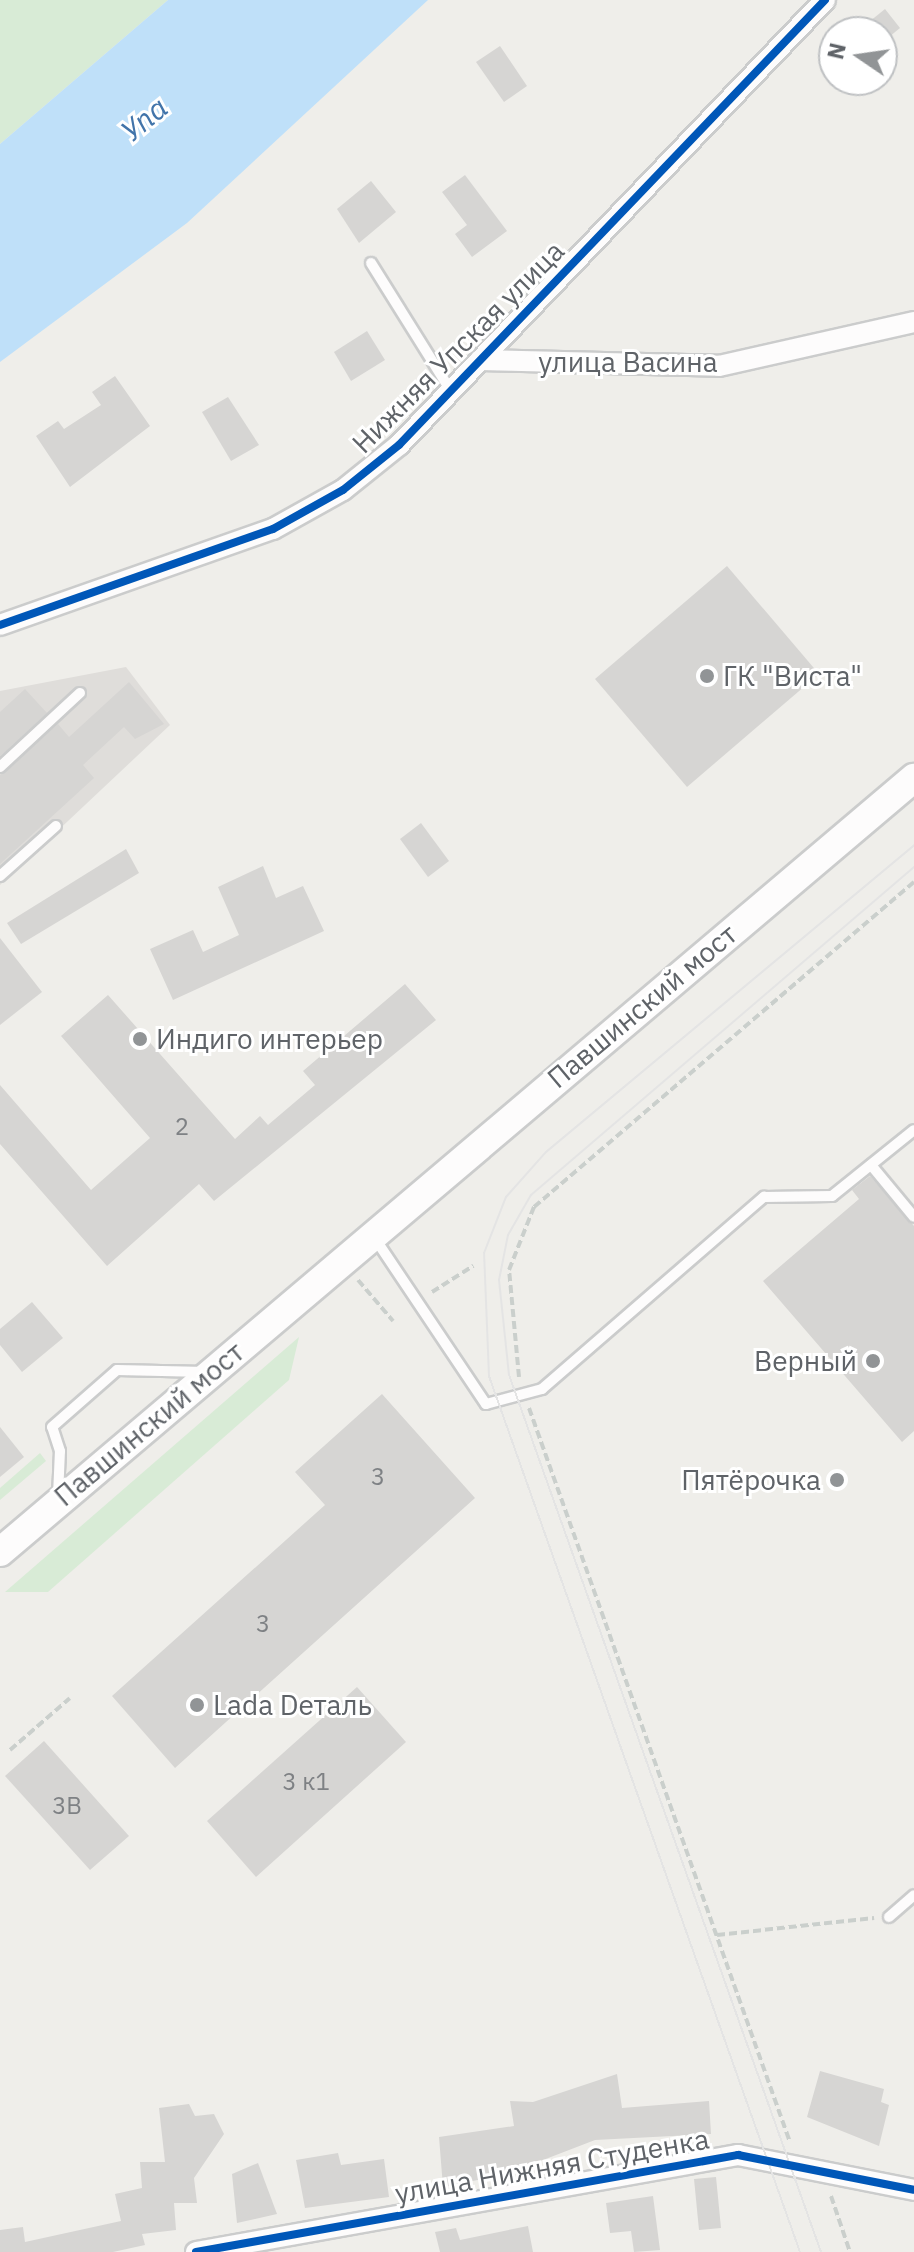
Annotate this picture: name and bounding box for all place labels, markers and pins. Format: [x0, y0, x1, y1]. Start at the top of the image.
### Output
place label: ГК "Виста" [723, 659, 862, 693]
marker: ГК "Виста" [698, 667, 716, 685]
place label: Индиго интерьер [156, 1022, 383, 1056]
marker: Индиго интерьер [131, 1030, 149, 1048]
place label: Верный [754, 1344, 857, 1378]
marker: Верный [864, 1352, 882, 1370]
place label: Пятёрочка [681, 1463, 821, 1497]
marker: Пятёрочка [828, 1471, 846, 1489]
place label: Lada Dеталь [213, 1688, 372, 1722]
marker: Lada Dеталь [188, 1696, 206, 1714]

